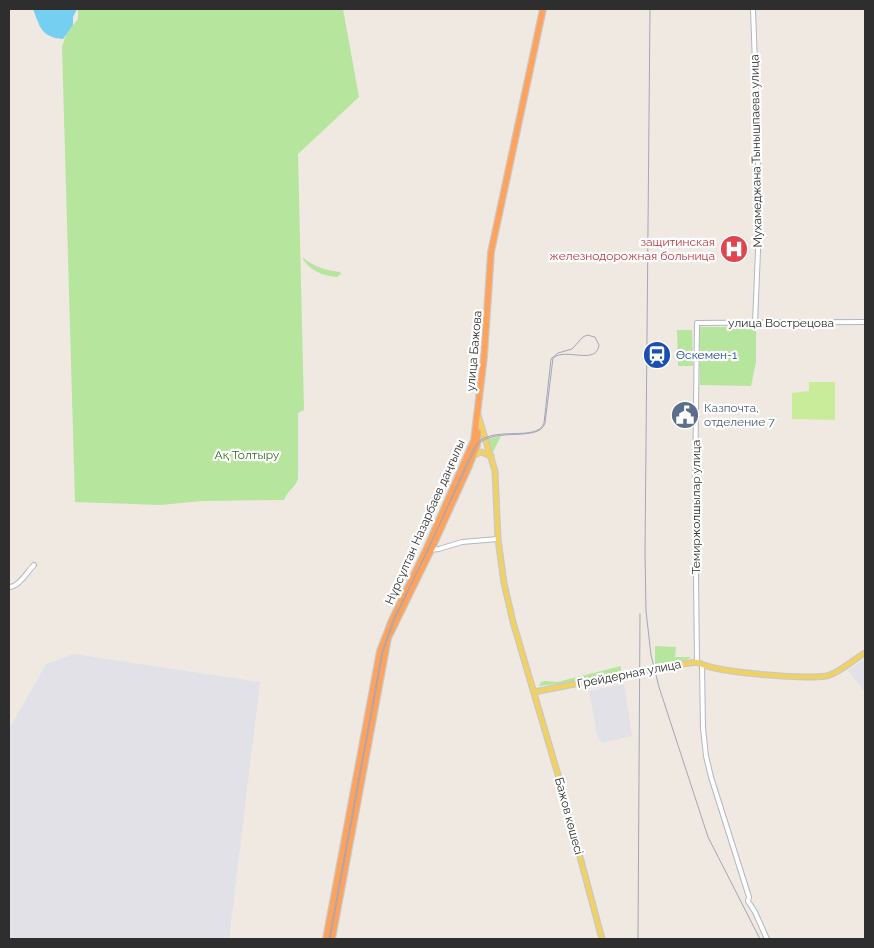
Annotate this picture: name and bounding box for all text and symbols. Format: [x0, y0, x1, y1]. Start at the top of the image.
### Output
street label: Мухамеджана Тынышпаева улица [747, 54, 765, 248]
hospital icon: защитинская железнодорожная больница [719, 234, 749, 264]
place label: защитинская железнодорожная больница [549, 235, 715, 263]
street label: улица Бажова [463, 310, 485, 392]
street label: улица Вострецова [728, 316, 834, 330]
station icon: Өскемен-1 [642, 340, 672, 370]
place label: Өскемен-1 [676, 348, 737, 362]
public building icon: Казпочта, отделение 7 [670, 400, 700, 430]
place label: Казпочта, отделение 7 [704, 401, 775, 429]
street label: Нұрсұлтан Назарбаев даңғылы [382, 437, 468, 607]
street label: Темиржолшылар улица [689, 440, 703, 574]
park label: Ақ Толтыру [215, 448, 280, 462]
street label: Грейдерная улица [576, 657, 682, 691]
street label: Бажов көшесі [552, 776, 586, 856]

